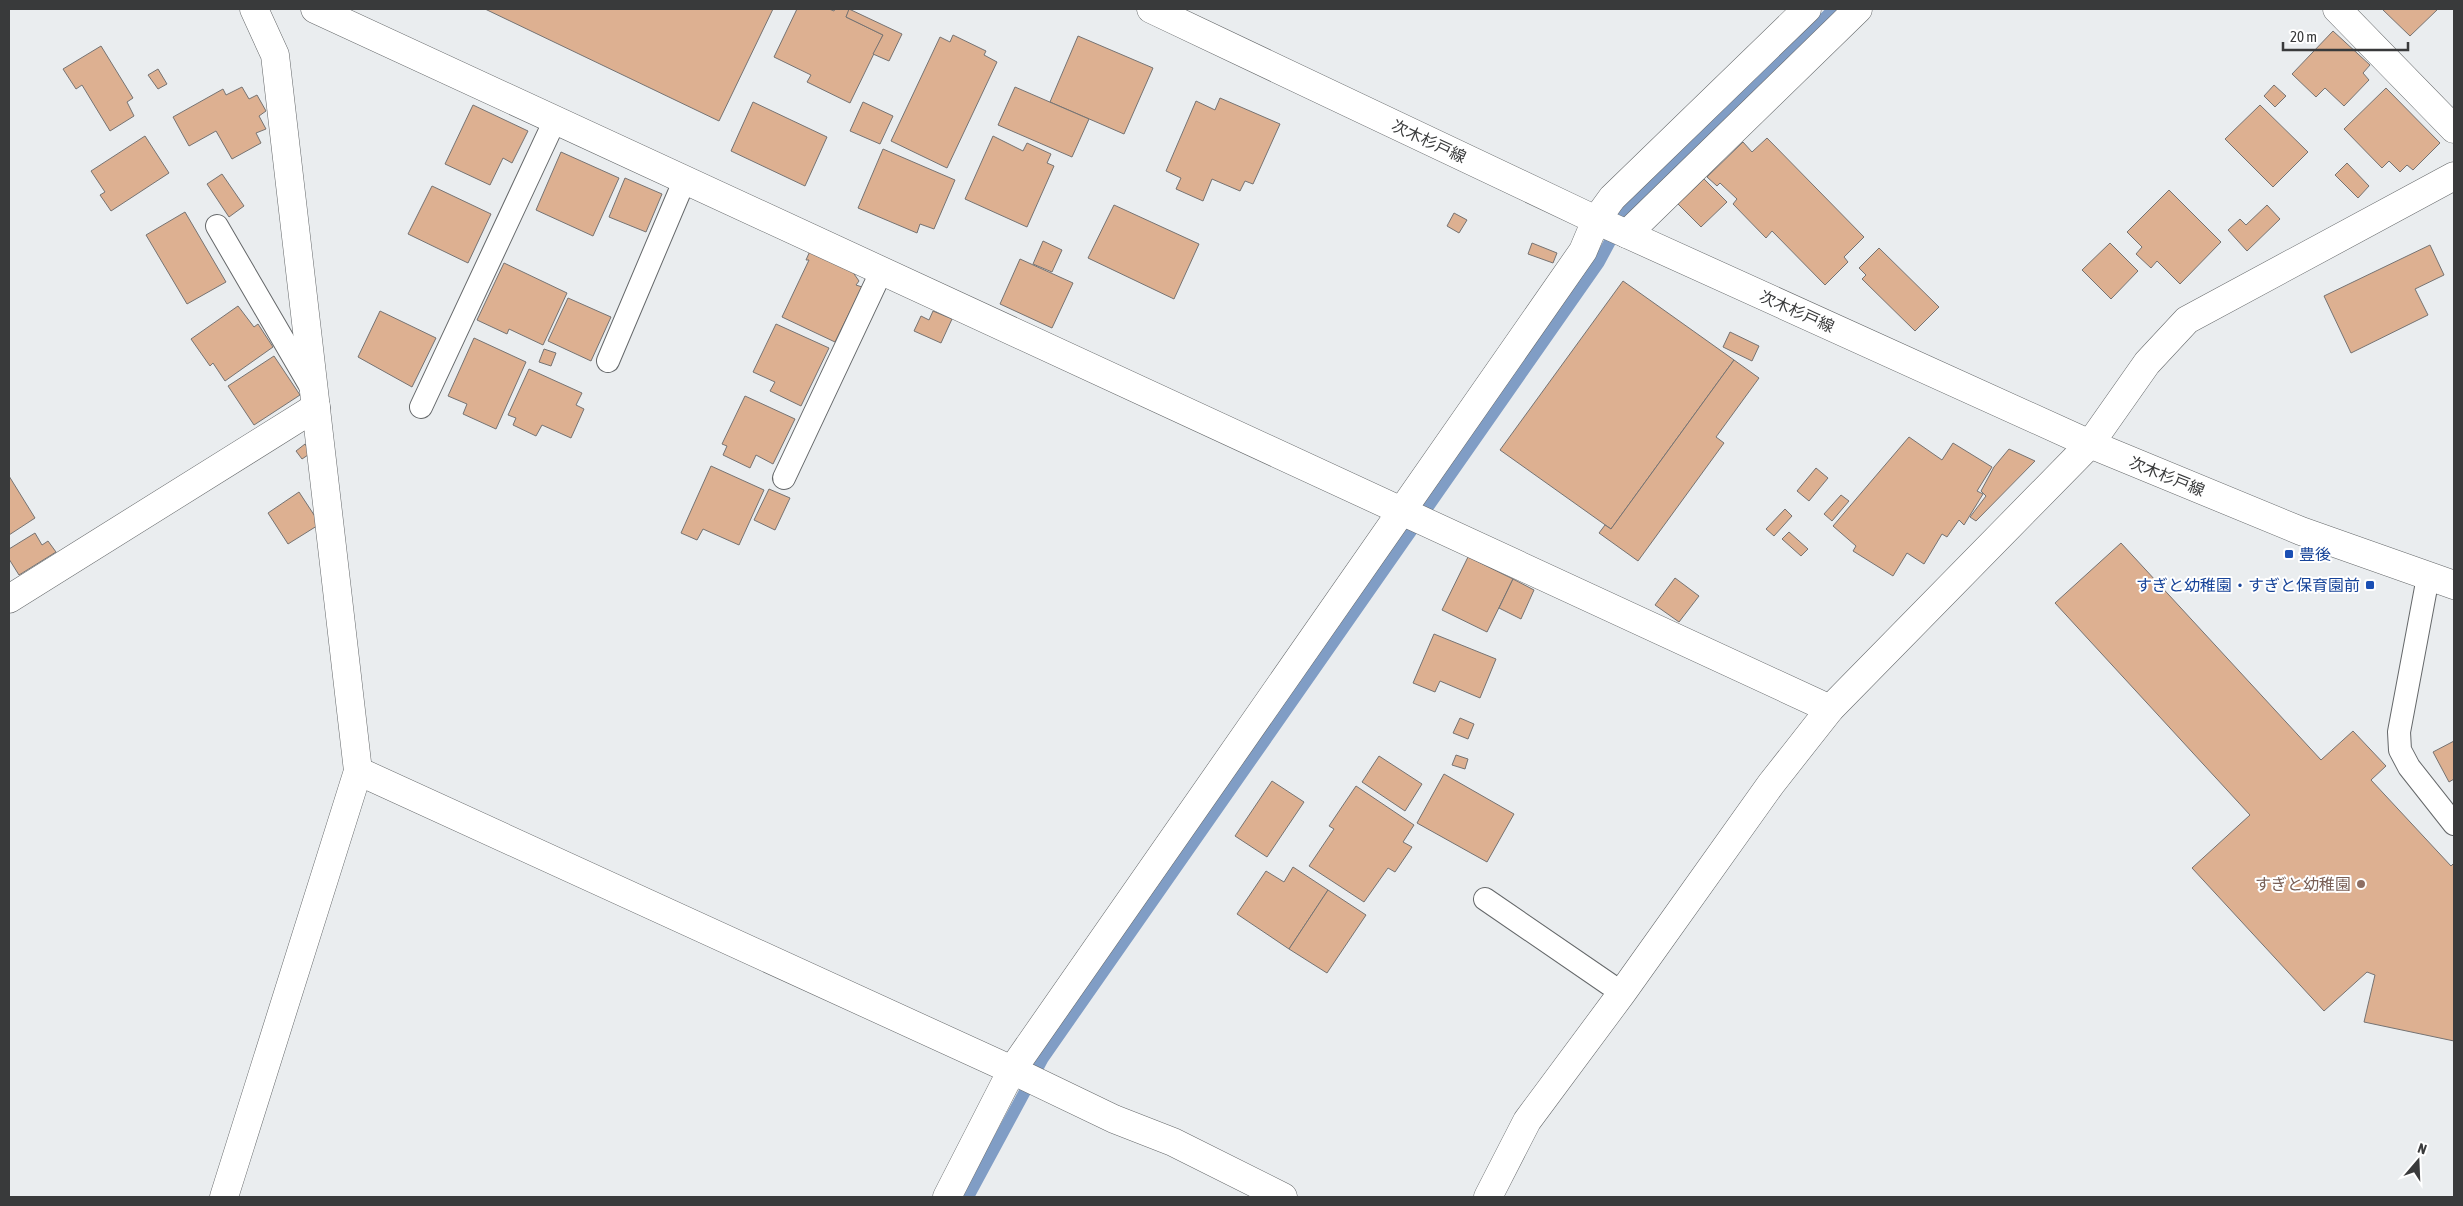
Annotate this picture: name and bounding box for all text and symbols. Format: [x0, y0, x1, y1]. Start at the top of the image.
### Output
scale bar [2283, 20, 2408, 52]
text: 20 m [2290, 28, 2317, 45]
street label: 次木杉戸線 [1389, 116, 1469, 166]
street label: 次木杉戸線 [1757, 287, 1837, 335]
street label: 次木杉戸線 [2127, 453, 2207, 499]
place label: 豊後 [2299, 545, 2331, 563]
marker: 豊後 [2283, 548, 2295, 560]
place label: すぎと幼稚園・すぎと保育園前 [2136, 576, 2360, 594]
marker: すぎと幼稚園・すぎと保育園前 [2364, 579, 2376, 591]
place label: すぎと幼稚園 [2255, 875, 2351, 893]
marker: すぎと幼稚園 [2355, 878, 2367, 890]
north arrow [2393, 1136, 2443, 1186]
text: N [2416, 1140, 2429, 1158]

